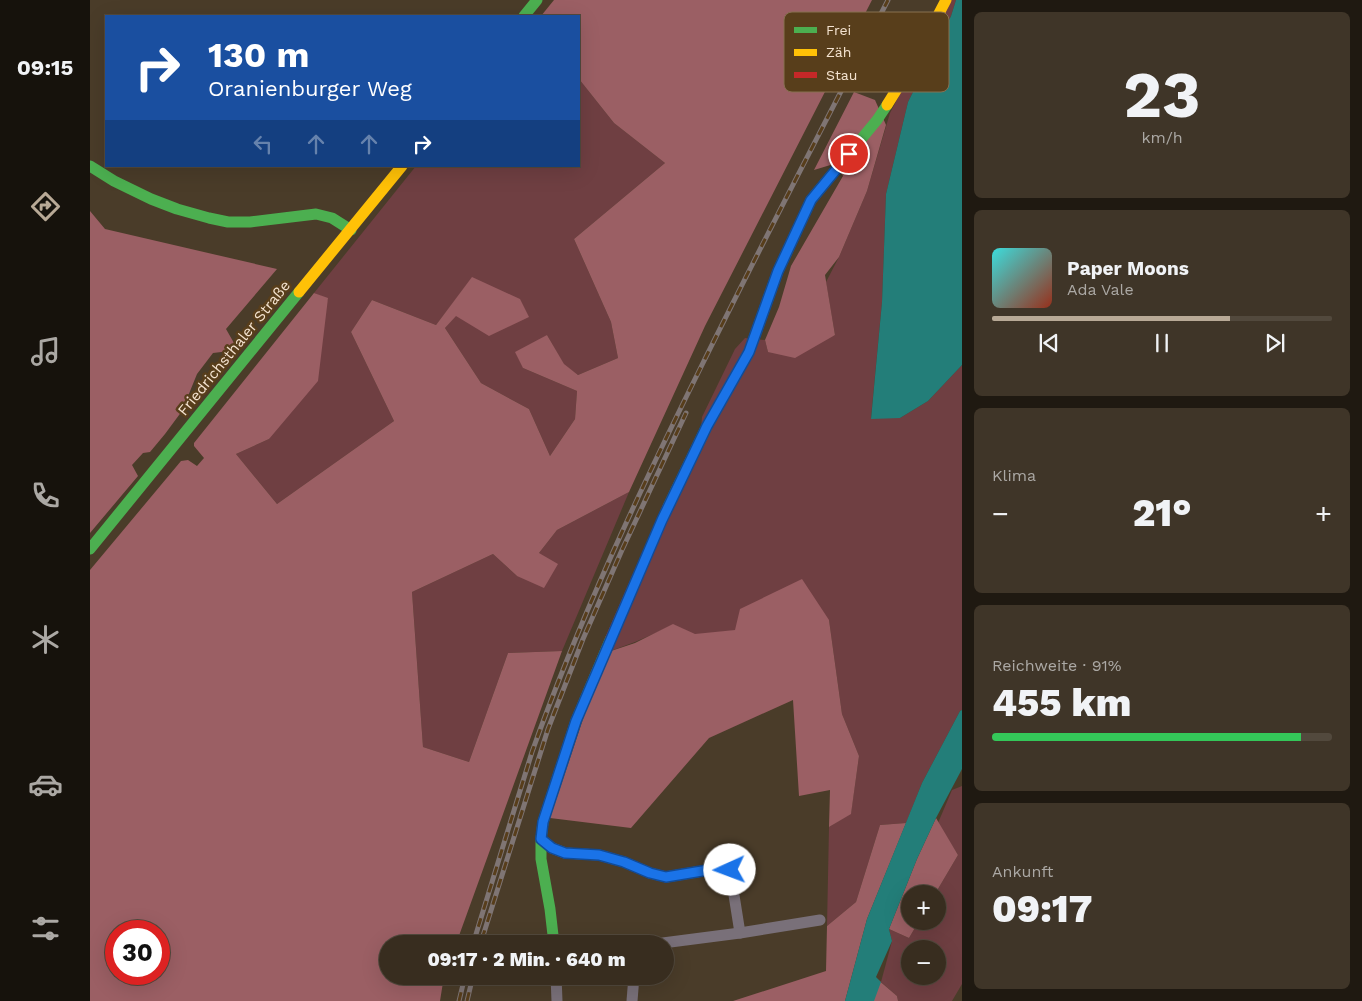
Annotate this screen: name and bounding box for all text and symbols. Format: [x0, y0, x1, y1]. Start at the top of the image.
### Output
legend [784, 12, 949, 92]
text: Frei [826, 22, 851, 38]
text: 130 m [208, 34, 309, 76]
icon: right [125, 35, 190, 100]
text: Zäh [826, 44, 851, 60]
text: 09:15 [17, 55, 73, 80]
text: 23 [1123, 57, 1201, 133]
text: Stau [826, 67, 857, 83]
text: Oranienburger Weg [208, 76, 412, 101]
text: km/h [1141, 128, 1183, 147]
icon: left [249, 130, 277, 158]
icon: ahead [302, 130, 330, 158]
icon: ahead [355, 130, 383, 158]
icon: right [408, 130, 436, 158]
pin [828, 133, 870, 175]
icon: arrive [835, 140, 863, 168]
icon: directions [28, 189, 63, 224]
text: Paper Moons [1067, 257, 1189, 280]
street label: Friedrichsthaler Straße [174, 277, 294, 419]
text: Ada Vale [1067, 280, 1134, 299]
icon: previous [1035, 329, 1063, 357]
icon: pause [1148, 329, 1176, 357]
icon: next [1261, 329, 1289, 357]
icon: music [28, 334, 63, 369]
text: Klima [992, 466, 1036, 485]
icon: phone [28, 478, 63, 513]
text: 21° [1132, 491, 1192, 535]
text: − [992, 497, 1009, 530]
text: + [1315, 497, 1332, 530]
icon: climate [28, 622, 63, 657]
text: Reichweite · 91% [992, 656, 1121, 675]
text: 455 km [992, 681, 1131, 725]
icon: car [28, 767, 63, 802]
position arrow [703, 843, 755, 895]
text: Ankunft [992, 862, 1053, 881]
map controls [901, 885, 946, 985]
button: + [901, 885, 946, 930]
text: 09:17 [992, 887, 1092, 931]
icon: filters [28, 911, 63, 946]
speed limit sign: 30 [105, 920, 170, 985]
button: − [901, 940, 946, 985]
text: 09:17 · 2 Min. · 640 m [428, 948, 625, 971]

